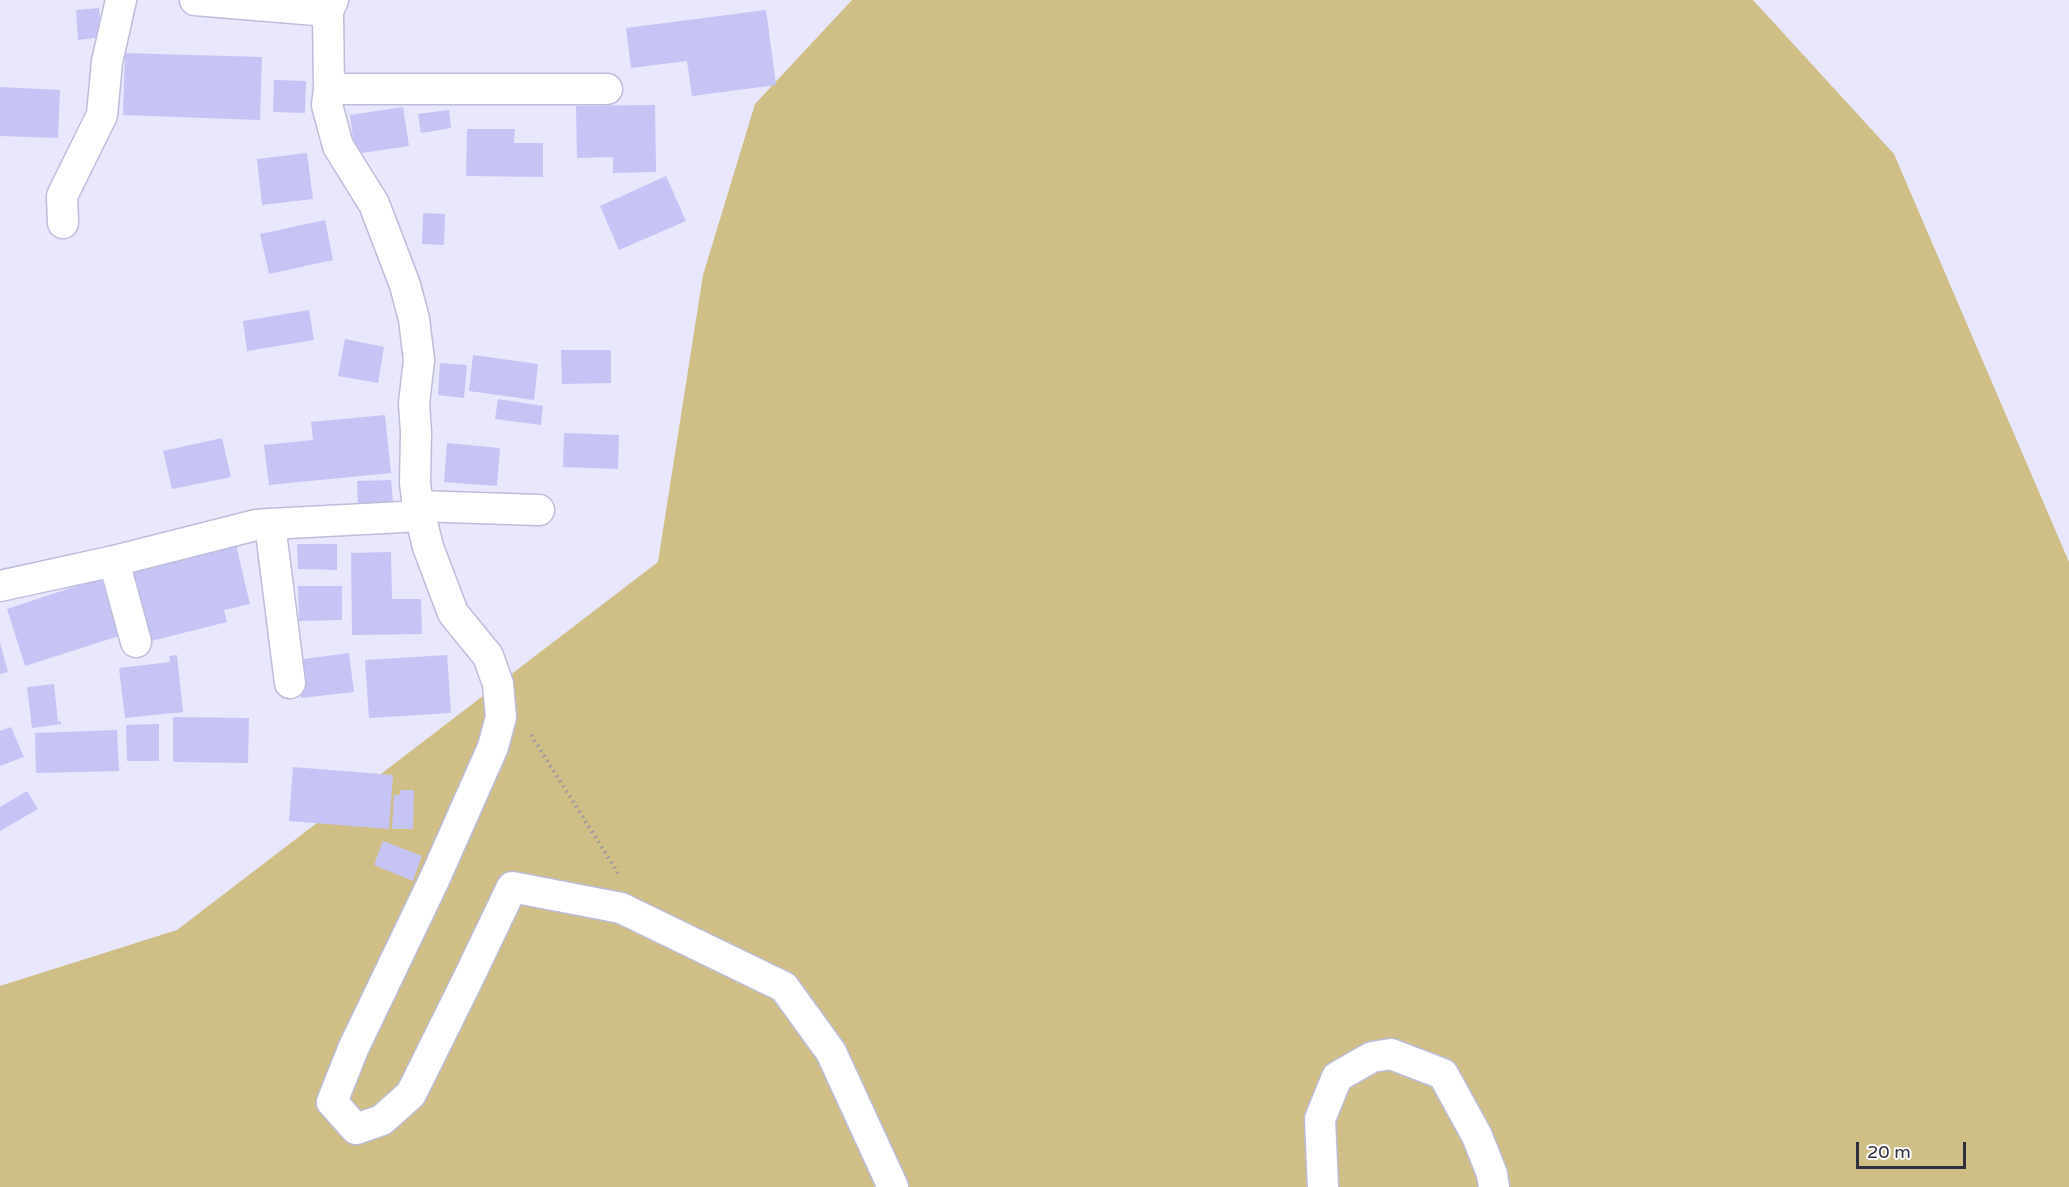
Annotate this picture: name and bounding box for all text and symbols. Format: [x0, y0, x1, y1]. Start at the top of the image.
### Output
scale bar [1859, 1130, 1968, 1168]
text: 20 m [1867, 1141, 1911, 1163]

